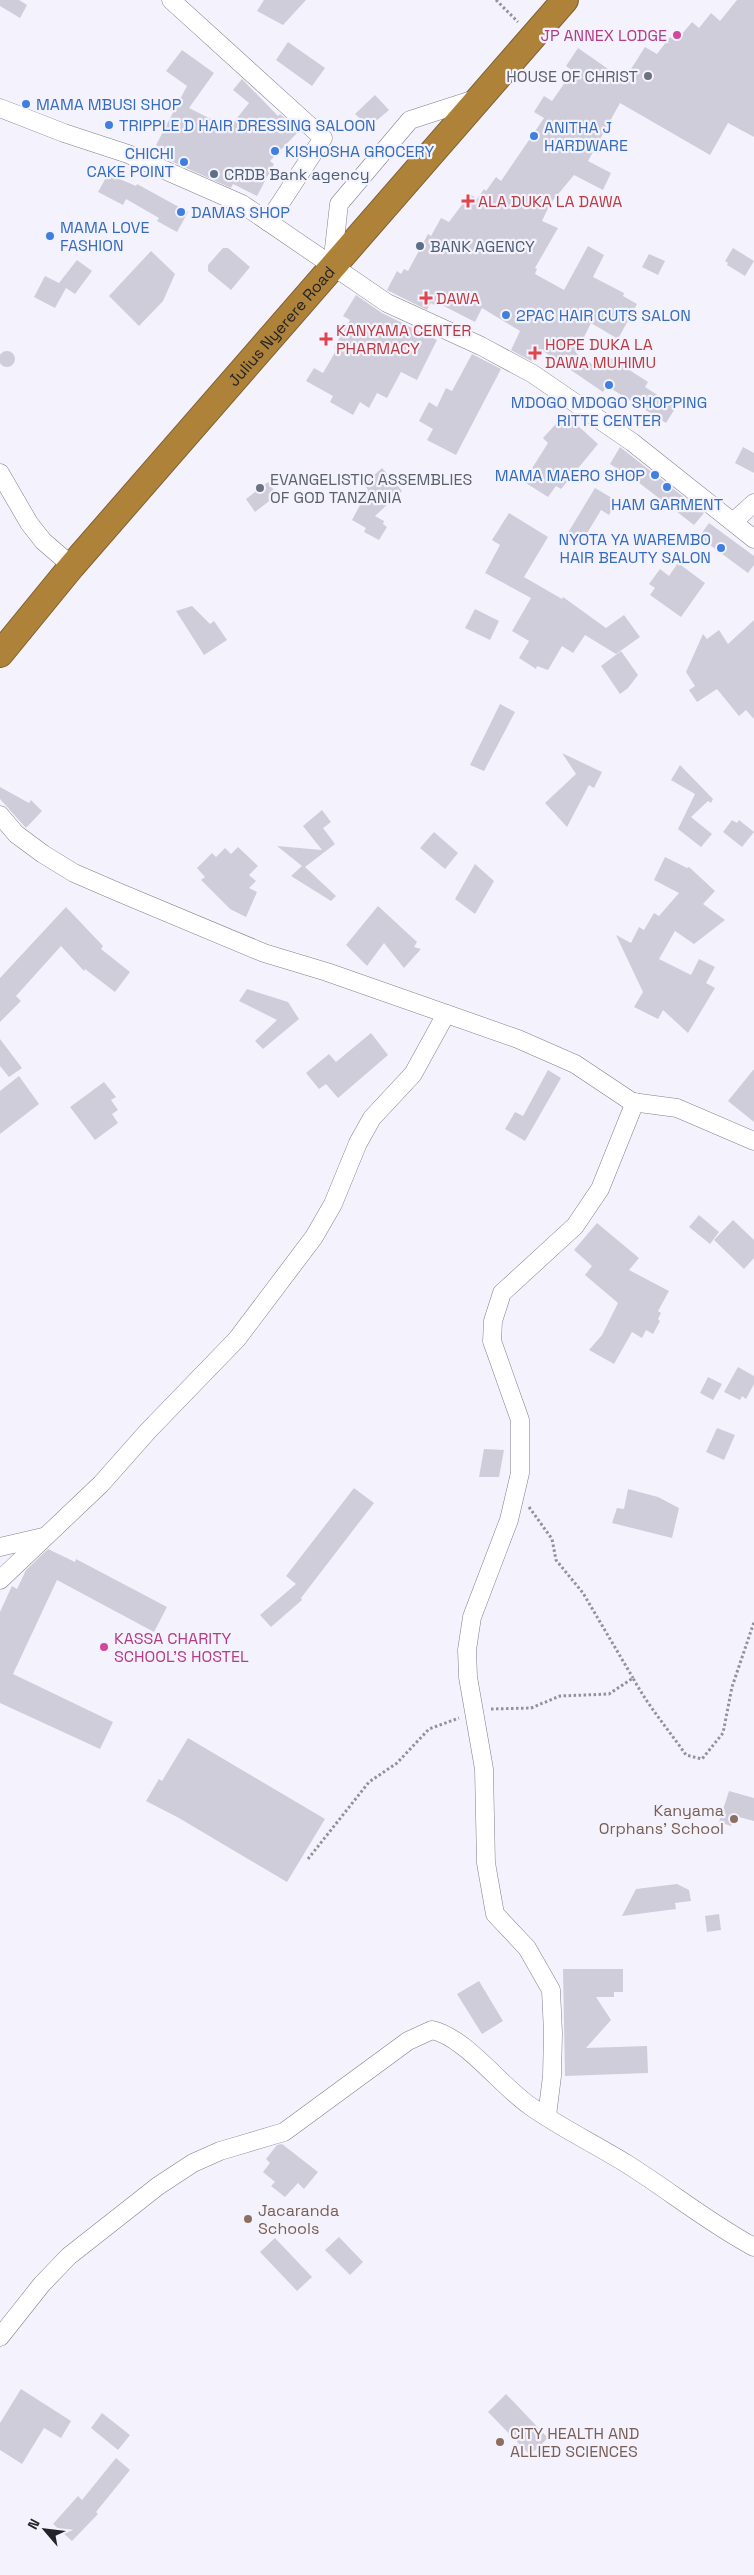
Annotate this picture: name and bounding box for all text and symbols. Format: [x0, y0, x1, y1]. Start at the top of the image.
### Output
place label: JP ANNEX LODGE [540, 25, 667, 46]
marker: JP ANNEX LODGE [671, 29, 683, 41]
place label: HOUSE OF CHRIST [506, 66, 638, 87]
marker: HOUSE OF CHRIST [642, 70, 654, 82]
place label: MAMA MBUSI SHOP [36, 94, 182, 115]
marker: MAMA MBUSI SHOP [20, 98, 32, 110]
place label: TRIPPLE D HAIR DRESSING SALOON [119, 115, 376, 136]
place label: ANITHA J HARDWARE [544, 117, 628, 156]
marker: TRIPPLE D HAIR DRESSING SALOON [103, 119, 115, 131]
marker: ANITHA J HARDWARE [528, 130, 540, 142]
place label: KISHOSHA GROCERY [285, 141, 434, 162]
place label: CHICHI CAKE POINT [87, 143, 174, 182]
marker: KISHOSHA GROCERY [269, 145, 281, 157]
marker: CHICHI CAKE POINT [178, 156, 190, 168]
place label: CRDB Bank agency [224, 164, 369, 185]
marker: CRDB Bank agency [208, 168, 220, 180]
place label: ALA DUKA LA DAWA [478, 191, 622, 212]
marker: ALA DUKA LA DAWA [462, 195, 474, 207]
place label: DAMAS SHOP [191, 202, 290, 223]
marker: DAMAS SHOP [175, 206, 187, 218]
place label: MAMA LOVE FASHION [60, 217, 150, 256]
marker: MAMA LOVE FASHION [44, 230, 56, 242]
place label: BANK AGENCY [430, 236, 535, 257]
marker: BANK AGENCY [414, 240, 426, 252]
street label: Julius Nyerere Road [223, 261, 339, 391]
place label: DAWA [436, 288, 480, 309]
marker: DAWA [420, 292, 432, 304]
place label: 2PAC HAIR CUTS SALON [516, 305, 691, 326]
marker: 2PAC HAIR CUTS SALON [500, 309, 512, 321]
place label: KANYAMA CENTER PHARMACY [336, 320, 471, 359]
marker: KANYAMA CENTER PHARMACY [320, 333, 332, 345]
place label: HOPE DUKA LA DAWA MUHIMU [545, 334, 656, 373]
marker: HOPE DUKA LA DAWA MUHIMU [529, 347, 541, 359]
marker: MDOGO MDOGO SHOPPING RITTE CENTER [603, 379, 615, 391]
place label: MDOGO MDOGO SHOPPING RITTE CENTER [511, 392, 707, 431]
place label: MAMA MAERO SHOP [495, 465, 645, 486]
place label: EVANGELISTIC ASSEMBLIES OF GOD TANZANIA [270, 469, 473, 508]
marker: MAMA MAERO SHOP [649, 469, 661, 481]
marker: HAM GARMENT [661, 481, 673, 493]
marker: EVANGELISTIC ASSEMBLIES OF GOD TANZANIA [254, 482, 266, 494]
place label: HAM GARMENT [611, 494, 723, 515]
place label: NYOTA YA WAREMBO HAIR BEAUTY SALON [559, 529, 711, 568]
marker: NYOTA YA WAREMBO HAIR BEAUTY SALON [715, 542, 727, 554]
place label: KASSA CHARITY SCHOOL'S HOSTEL [114, 1628, 249, 1667]
marker: KASSA CHARITY SCHOOL'S HOSTEL [98, 1641, 110, 1653]
place label: Kanyama Orphans' School [599, 1800, 724, 1839]
marker: Kanyama Orphans' School [728, 1813, 740, 1825]
place label: Jacaranda Schools [258, 2200, 339, 2239]
marker: Jacaranda Schools [242, 2213, 254, 2225]
place label: CITY HEALTH AND ALLIED SCIENCES [510, 2423, 639, 2462]
marker: CITY HEALTH AND ALLIED SCIENCES [494, 2436, 506, 2448]
north arrow [20, 2505, 70, 2555]
text: N [23, 2516, 44, 2532]

